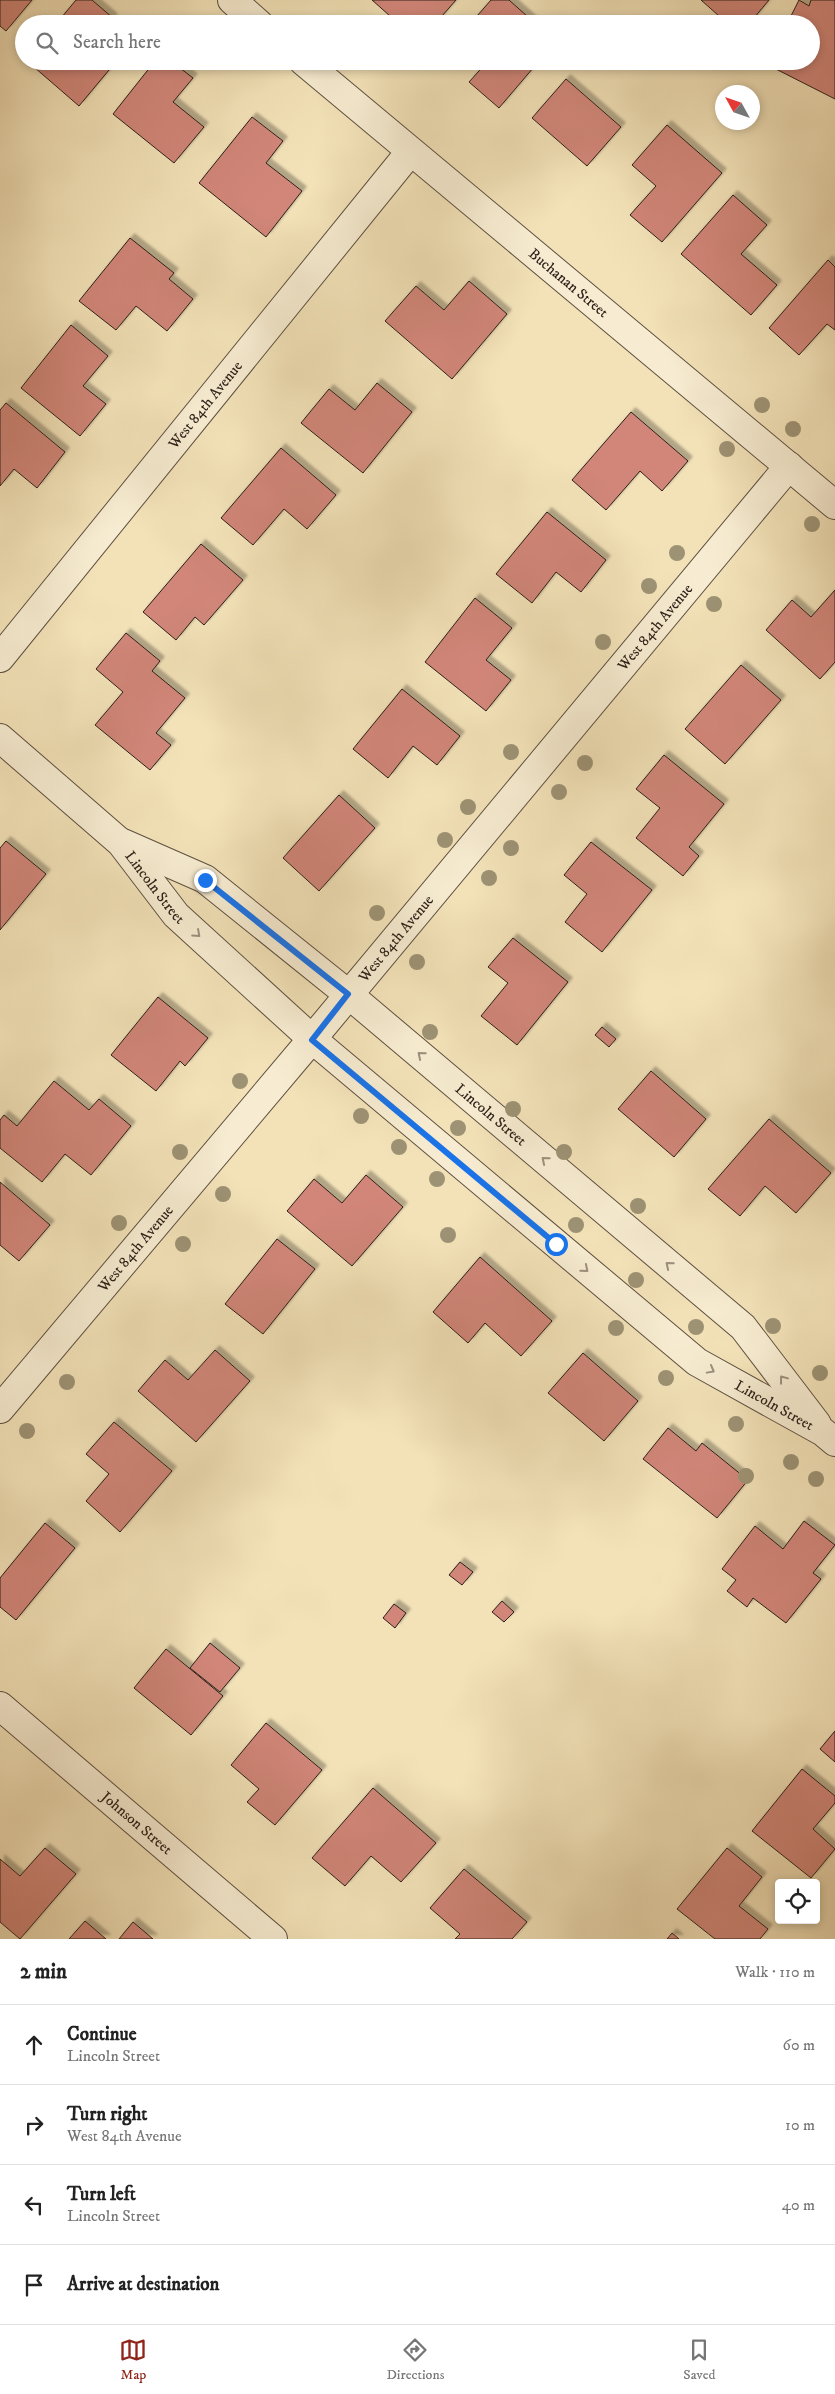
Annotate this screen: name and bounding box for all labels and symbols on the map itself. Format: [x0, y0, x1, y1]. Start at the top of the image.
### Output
north arrow [715, 85, 760, 130]
street label: Buchanan Street [525, 244, 613, 322]
street label: West 84th Avenue [163, 357, 247, 453]
street label: West 84th Avenue [613, 580, 697, 675]
street label: Lincoln Street [121, 847, 189, 928]
route end [194, 869, 217, 892]
street label: West 84th Avenue [353, 891, 438, 987]
one-way arrow [191, 928, 200, 937]
one-way arrow [417, 1052, 426, 1061]
street label: Lincoln Street [451, 1079, 531, 1150]
one-way arrow [541, 1156, 550, 1165]
street label: West 84th Avenue [93, 1201, 177, 1296]
route start [545, 1233, 568, 1256]
one-way arrow [666, 1262, 675, 1270]
one-way arrow [579, 1263, 588, 1271]
one-way arrow [706, 1364, 715, 1374]
one-way arrow [780, 1375, 789, 1385]
street label: Lincoln Street [732, 1376, 817, 1435]
street label: Johnson Street [96, 1786, 177, 1859]

